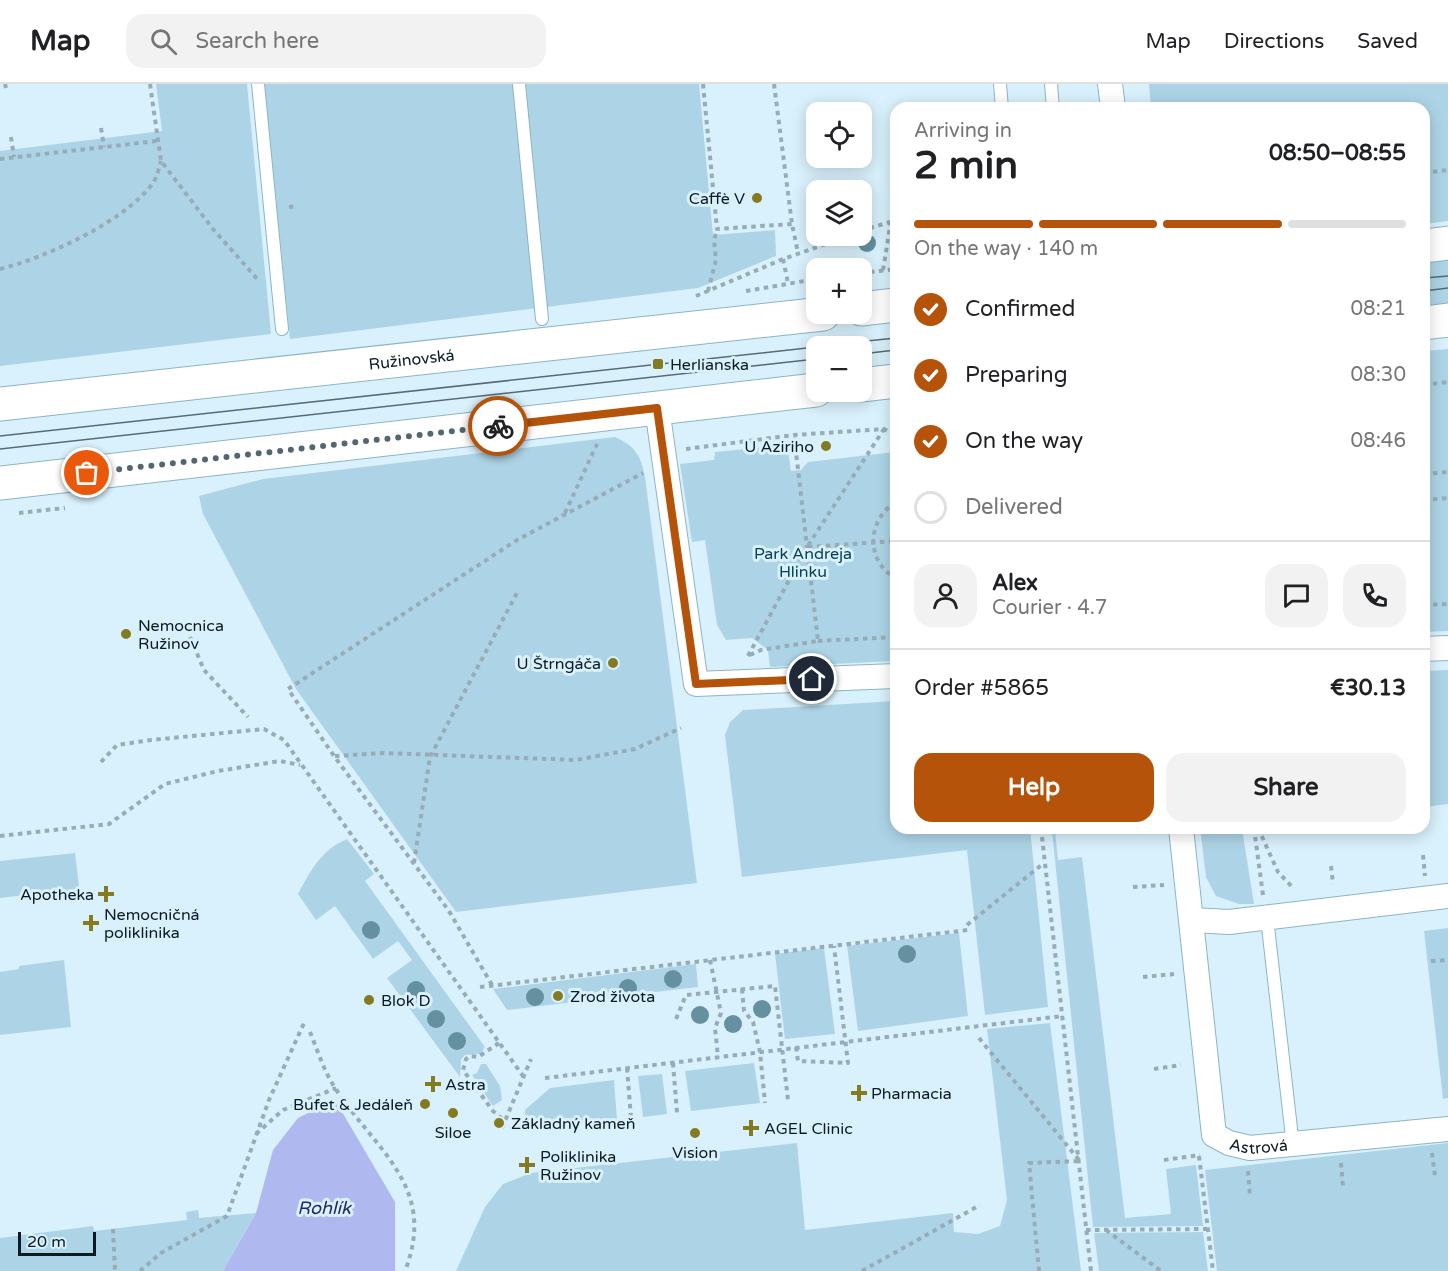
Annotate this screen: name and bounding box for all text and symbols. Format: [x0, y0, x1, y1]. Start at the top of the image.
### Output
search box [126, 14, 546, 68]
text: Map [30, 24, 90, 58]
icon: search [147, 25, 180, 58]
text: Search here [195, 28, 319, 54]
text: Map [1145, 29, 1191, 54]
text: Directions [1224, 29, 1324, 54]
text: Saved [1357, 29, 1418, 54]
map controls [806, 102, 872, 402]
button: locate [806, 102, 872, 168]
text: Arriving in [914, 119, 1012, 143]
text: 08:50–08:55 [1269, 140, 1406, 166]
text: 2 min [914, 142, 1018, 189]
button: layers [806, 180, 872, 246]
place label: Caffè V [689, 189, 745, 209]
marker: Caffè V [750, 191, 764, 205]
text: On the way · 140 m [914, 237, 1098, 261]
button: + [806, 258, 872, 324]
icon: check [914, 293, 947, 326]
text: Confirmed [965, 296, 1075, 322]
text: 08:21 [1351, 297, 1406, 321]
button: − [806, 336, 872, 402]
street label: Ružinovská [368, 345, 456, 375]
place label: Herlianska [670, 355, 749, 375]
marker: Herlianska [651, 357, 665, 371]
icon: check [914, 359, 947, 392]
text: Preparing [965, 362, 1068, 388]
text: 08:30 [1351, 363, 1406, 387]
courier [468, 396, 528, 456]
icon: bike [482, 410, 515, 443]
icon: check [914, 425, 947, 458]
text: On the way [965, 428, 1083, 454]
text: 08:46 [1351, 429, 1406, 453]
place label: U Aziriho [744, 437, 814, 457]
marker: U Aziriho [819, 439, 833, 453]
pin [61, 447, 112, 498]
icon: bag [70, 456, 103, 489]
text: Delivered [965, 494, 1063, 520]
park label: Park Andreja Hlinku [754, 544, 852, 582]
button: person [914, 564, 977, 627]
button: chat [1265, 564, 1328, 627]
button: phone [1343, 564, 1406, 627]
text: Alex [992, 570, 1038, 596]
text: Courier · 4.7 [992, 596, 1107, 620]
place label: Nemocnica Ružinov [138, 616, 224, 654]
marker: Nemocnica Ružinov [119, 627, 133, 641]
pin [786, 653, 837, 704]
place label: U Štrngáča [517, 654, 601, 674]
marker: U Štrngáča [606, 656, 620, 670]
icon: home [795, 662, 828, 695]
text: Order #5865 [914, 675, 1049, 701]
text: €30.13 [1330, 675, 1406, 701]
button: Help [914, 753, 1154, 822]
button: Share [1166, 753, 1406, 822]
place label: Apotheka [20, 885, 94, 905]
marker: Apotheka [99, 887, 113, 901]
place label: Nemocničná poliklinika [104, 905, 200, 943]
marker: Nemocničná poliklinika [82, 914, 100, 932]
place label: Zrod života [570, 987, 655, 1007]
marker: Zrod života [551, 989, 565, 1003]
place label: Blok D [381, 991, 431, 1011]
marker: Blok D [362, 993, 376, 1007]
place label: Astra [445, 1075, 486, 1095]
marker: Astra [426, 1077, 440, 1091]
place label: Pharmacia [871, 1084, 952, 1104]
marker: Pharmacia [852, 1086, 866, 1100]
place label: Bufet & Jedáleň [293, 1095, 413, 1115]
marker: Bufet & Jedáleň [418, 1097, 432, 1111]
marker: Siloe [446, 1106, 460, 1120]
place label: Základný kameň [511, 1114, 635, 1134]
marker: Základný kameň [492, 1116, 506, 1130]
marker: AGEL Clinic [742, 1119, 760, 1137]
place label: AGEL Clinic [764, 1119, 853, 1139]
place label: Siloe [435, 1123, 471, 1143]
marker: Vision [688, 1126, 702, 1140]
street label: Astrová [1227, 1134, 1289, 1159]
place label: Vision [672, 1143, 718, 1163]
place label: Poliklinika Ružinov [540, 1147, 616, 1185]
marker: Poliklinika Ružinov [518, 1156, 536, 1174]
water label: Rohlík [297, 1197, 352, 1219]
scale bar [18, 1229, 96, 1256]
text: 20 m [27, 1232, 66, 1252]

